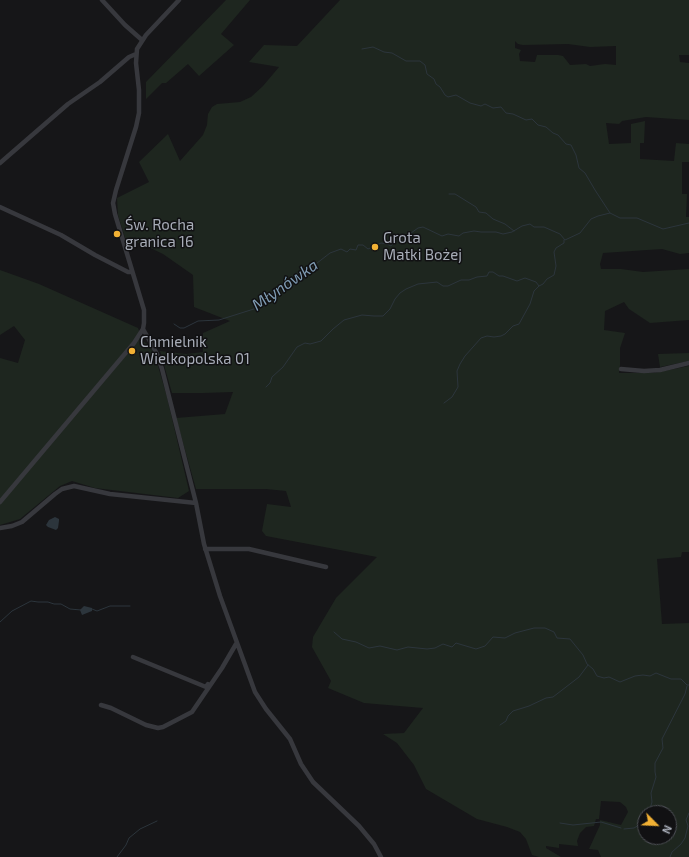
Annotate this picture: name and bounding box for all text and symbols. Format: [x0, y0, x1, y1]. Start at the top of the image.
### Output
place label: Św. Rocha granica 16 [125, 216, 194, 251]
marker: Św. Rocha granica 16 [112, 229, 122, 239]
place label: Grota Matki Bożej [383, 229, 462, 264]
marker: Grota Matki Bożej [370, 242, 380, 252]
water label: Młynówka [248, 255, 322, 315]
place label: Chmielnik Wielkopolska 01 [140, 333, 250, 368]
marker: Chmielnik Wielkopolska 01 [127, 346, 137, 356]
north arrow [637, 805, 677, 845]
text: N [660, 823, 675, 836]

